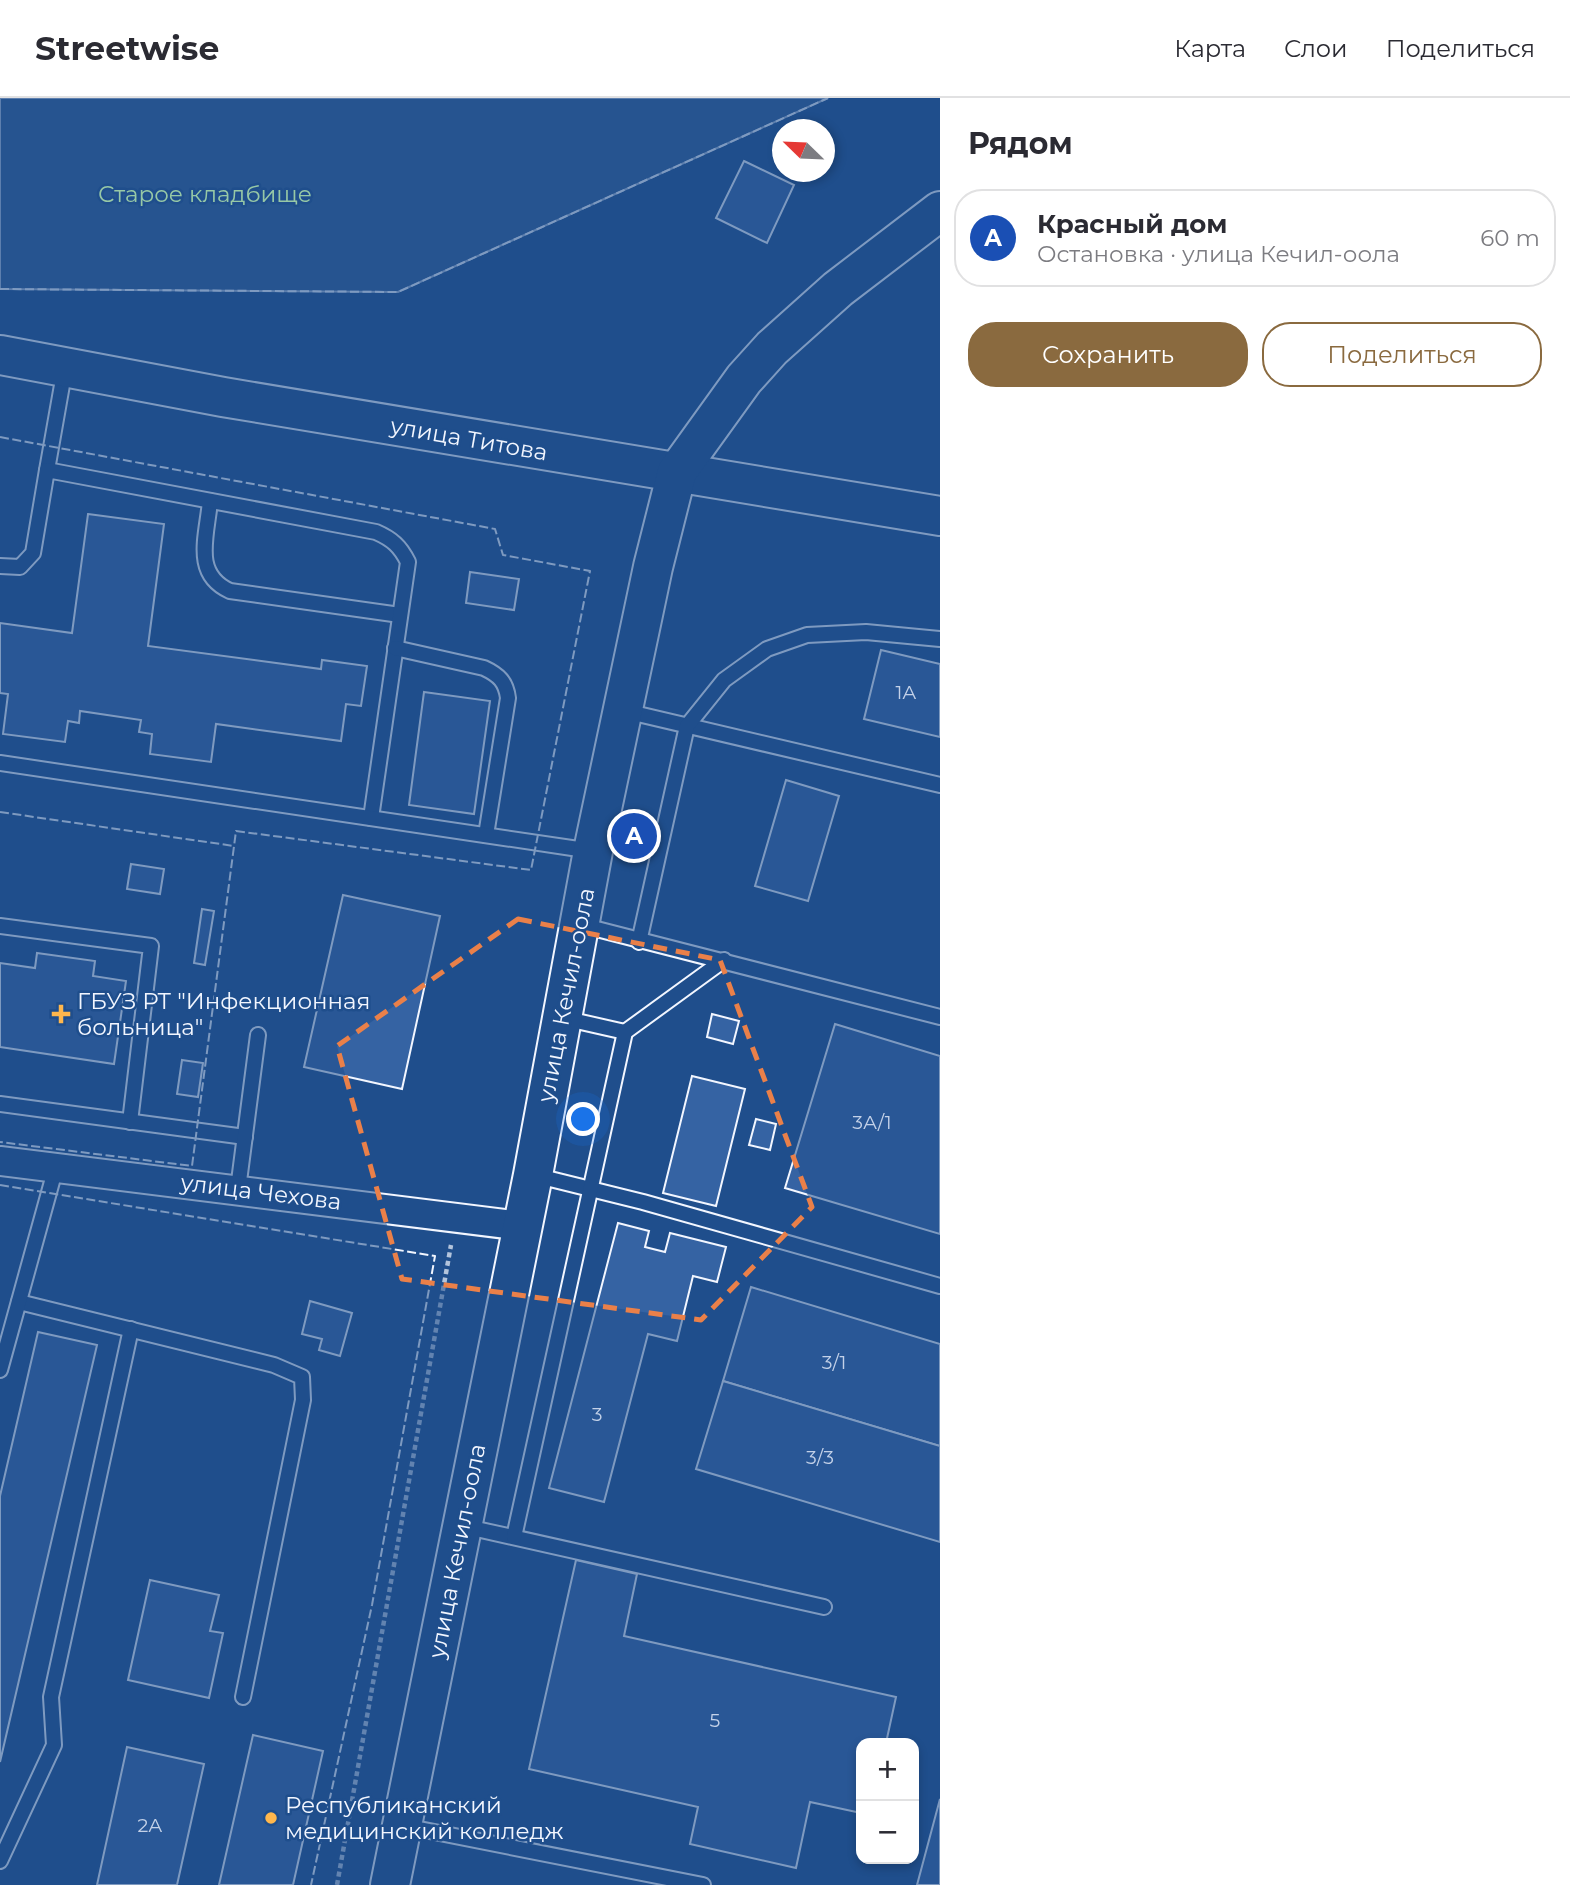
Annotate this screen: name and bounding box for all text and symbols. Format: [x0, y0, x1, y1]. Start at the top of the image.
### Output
text: Streetwise [35, 28, 219, 68]
text: Карта [1174, 34, 1246, 63]
text: Слои [1284, 34, 1348, 63]
text: Поделиться [1386, 34, 1535, 63]
north arrow [772, 119, 835, 182]
text: Рядом [968, 125, 1073, 162]
park label: Старое кладбище [98, 180, 312, 208]
text: Красный дом [1037, 208, 1227, 240]
text: A [984, 224, 1002, 252]
text: 60 m [1480, 224, 1540, 252]
text: Остановка · улица Кечил-оола [1037, 240, 1400, 268]
button: Сохранить [968, 322, 1248, 387]
button: Поделиться [1262, 322, 1542, 387]
street label: улица Титова [387, 411, 550, 467]
house number: 1А [896, 681, 917, 704]
pin: A [611, 810, 657, 862]
street label: улица Кечил-оола [531, 885, 601, 1106]
place label: ГБУЗ РТ "Инфекционная больница" [77, 987, 370, 1041]
marker: ГБУЗ РТ "Инфекционная больница" [51, 1004, 71, 1024]
your location [566, 1102, 600, 1136]
house number: 3А/1 [852, 1111, 892, 1134]
street label: улица Чехова [178, 1168, 343, 1216]
house number: 3/1 [822, 1351, 846, 1374]
house number: 3 [592, 1403, 602, 1426]
street label: улица Кечил-оола [422, 1441, 492, 1662]
house number: 3/3 [806, 1446, 834, 1469]
house number: 5 [710, 1709, 721, 1732]
map controls [856, 1738, 919, 1864]
button: + [856, 1738, 919, 1801]
place label: Республиканский медицинский колледж [285, 1791, 564, 1845]
button: − [856, 1801, 919, 1864]
marker: Республиканский медицинский колледж [263, 1810, 279, 1826]
house number: 2А [138, 1814, 162, 1837]

